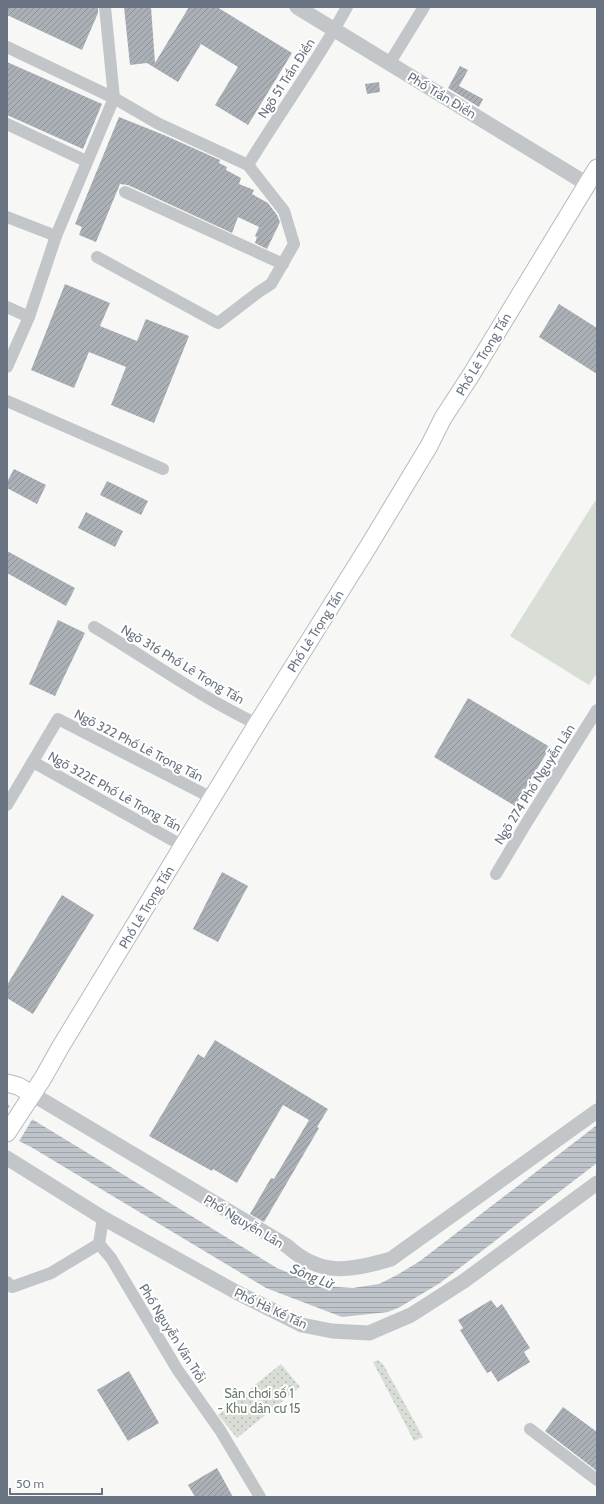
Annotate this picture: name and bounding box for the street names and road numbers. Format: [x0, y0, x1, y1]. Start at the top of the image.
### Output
street label: Ngõ 51 Trần Điền [254, 35, 318, 121]
street label: Phố Trần Điền [405, 68, 479, 122]
street label: Phố Lê Trọng Tấn [452, 310, 514, 398]
street label: Phố Lê Trọng Tấn [283, 587, 347, 675]
street label: Ngõ 316 Phố Lê Trọng Tấn [119, 621, 247, 707]
street label: Ngõ 322 Phố Lê Trọng Tấn [72, 705, 206, 785]
street label: Ngõ 274 Phố Nguyễn Lân [490, 721, 578, 847]
street label: Ngõ 322E Phố Lê Trọng Tấn [46, 748, 184, 834]
street label: Phố Lê Trọng Tấn [115, 863, 177, 951]
street label: Phố Nguyễn Lân [201, 1191, 287, 1251]
street label: Phố Nguyễn Văn Trỗi [136, 1281, 210, 1385]
street label: Phố Hà Kế Tấn [232, 1284, 310, 1332]

